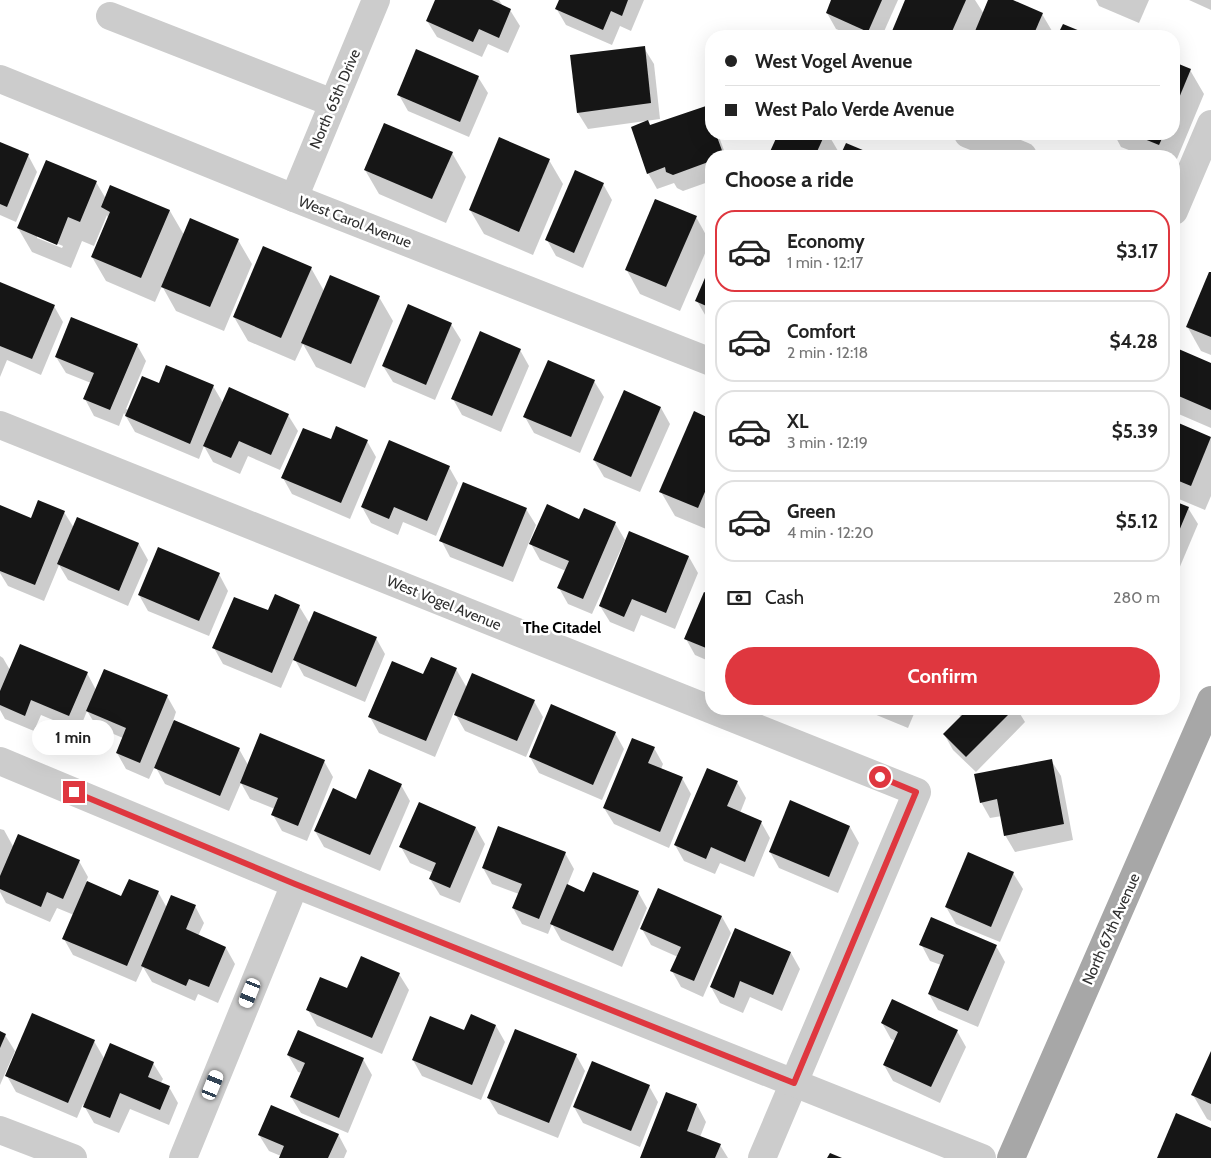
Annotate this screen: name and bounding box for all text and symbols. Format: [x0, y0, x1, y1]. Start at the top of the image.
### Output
street label: North 65th Drive [306, 46, 364, 152]
text: West Vogel Avenue [755, 50, 912, 73]
text: West Palo Verde Avenue [755, 98, 954, 121]
text: Choose a ride [725, 166, 854, 193]
street label: West Carol Avenue [296, 192, 414, 252]
icon: car [727, 229, 772, 274]
text: Economy [787, 230, 865, 253]
text: $3.17 [1116, 240, 1158, 263]
text: 1 min · 12:17 [787, 253, 863, 272]
icon: car [727, 319, 772, 364]
text: Comfort [787, 320, 856, 343]
text: $4.28 [1109, 330, 1158, 353]
text: 2 min · 12:18 [787, 343, 868, 362]
icon: car [727, 409, 772, 454]
text: XL [787, 410, 808, 433]
text: $5.39 [1112, 420, 1158, 443]
text: 3 min · 12:19 [787, 433, 868, 452]
icon: car [727, 499, 772, 544]
text: Green [787, 500, 836, 523]
text: $5.12 [1116, 510, 1158, 533]
text: 4 min · 12:20 [787, 523, 874, 542]
street label: West Vogel Avenue [384, 572, 504, 634]
icon: cash [725, 584, 753, 612]
text: Cash [765, 586, 804, 609]
text: 280 m [1113, 588, 1160, 607]
district label: The Citadel [523, 618, 601, 637]
button: Confirm [725, 647, 1160, 705]
callout: 1 min [33, 720, 115, 754]
text: 1 min [55, 728, 91, 747]
route start [869, 766, 891, 788]
route end [63, 781, 85, 803]
street label: North 67th Avenue [1078, 870, 1144, 987]
car [237, 976, 262, 1010]
car [200, 1068, 225, 1102]

